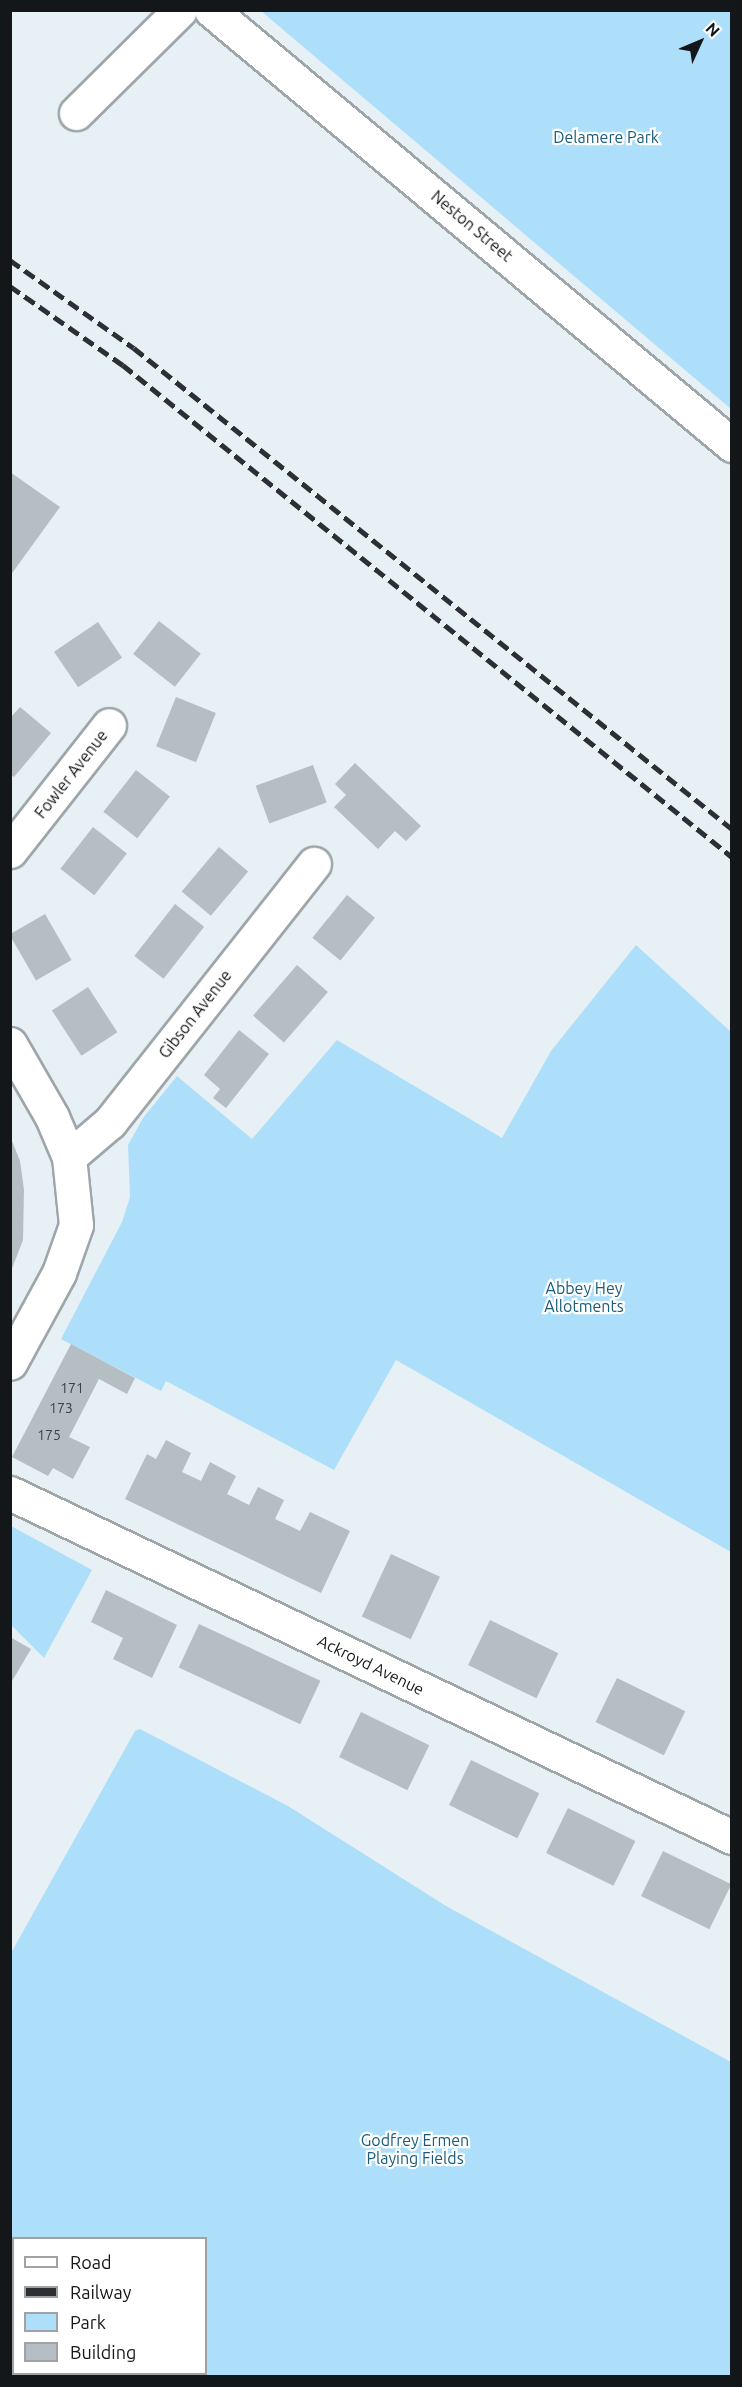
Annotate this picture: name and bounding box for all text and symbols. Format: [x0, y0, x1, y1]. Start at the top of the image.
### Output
north arrow [670, 12, 730, 72]
text: N [702, 19, 724, 40]
park label: Delamere Park [553, 127, 659, 147]
street label: Neston Street [427, 186, 517, 266]
street label: Fowler Avenue [31, 726, 111, 822]
street label: Gibson Avenue [155, 966, 235, 1062]
park label: Abbey Hey Allotments [544, 1278, 624, 1316]
house number: 171 [60, 1380, 84, 1396]
house number: 173 [49, 1400, 73, 1416]
house number: 175 [37, 1427, 61, 1443]
street label: Ackroyd Avenue [315, 1631, 427, 1699]
park label: Godfrey Ermen Playing Fields [361, 2130, 469, 2168]
legend [12, 2237, 207, 2375]
text: Road [70, 2252, 112, 2272]
text: Railway [70, 2282, 131, 2302]
text: Park [70, 2312, 106, 2332]
text: Building [70, 2342, 136, 2362]

